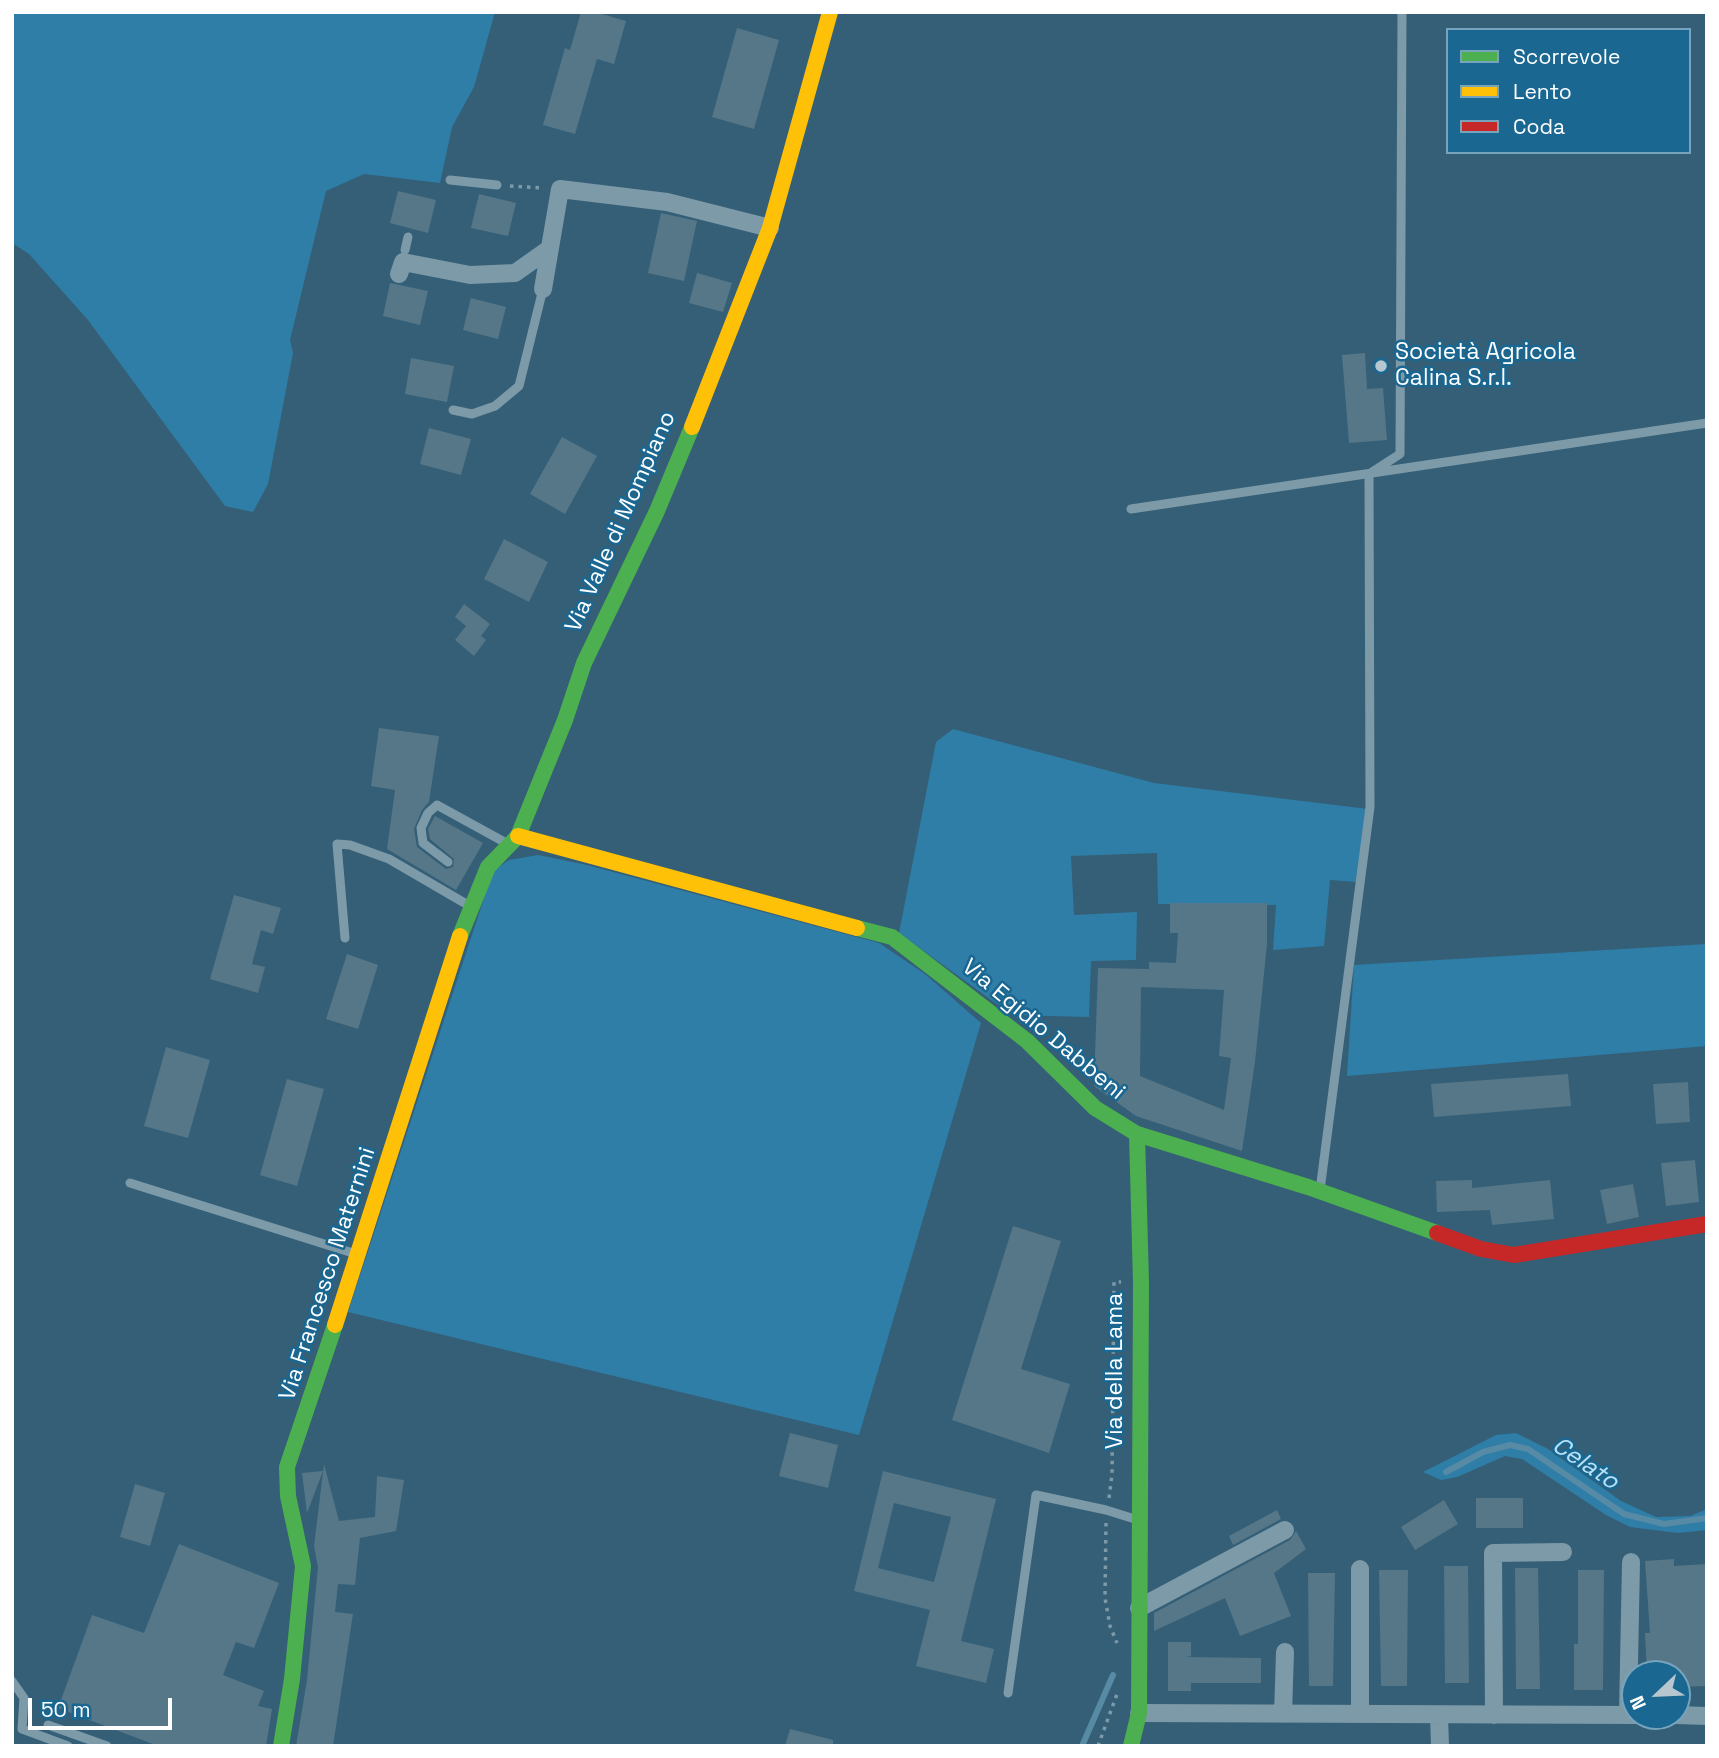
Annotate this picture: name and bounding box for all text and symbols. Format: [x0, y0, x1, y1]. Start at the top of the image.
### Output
legend [1446, 28, 1691, 154]
text: Scorrevole [1513, 43, 1620, 70]
text: Lento [1513, 78, 1572, 105]
text: Coda [1513, 113, 1565, 140]
place label: Società Agricola Calina S.r.l. [1395, 339, 1576, 393]
marker: Società Agricola Calina S.r.l. [1373, 358, 1389, 374]
street label: Via Valle di Mompiano [560, 407, 682, 637]
street label: Via Egidio Dabbeni [956, 954, 1130, 1106]
street label: Via Francesco Maternini [274, 1144, 382, 1404]
street label: Via della Lama [1102, 1293, 1130, 1449]
water label: Celato [1546, 1431, 1624, 1497]
north arrow [1621, 1660, 1691, 1730]
scale bar [32, 1684, 175, 1728]
text: N [1624, 1692, 1652, 1713]
text: 50 m [41, 1696, 91, 1723]

